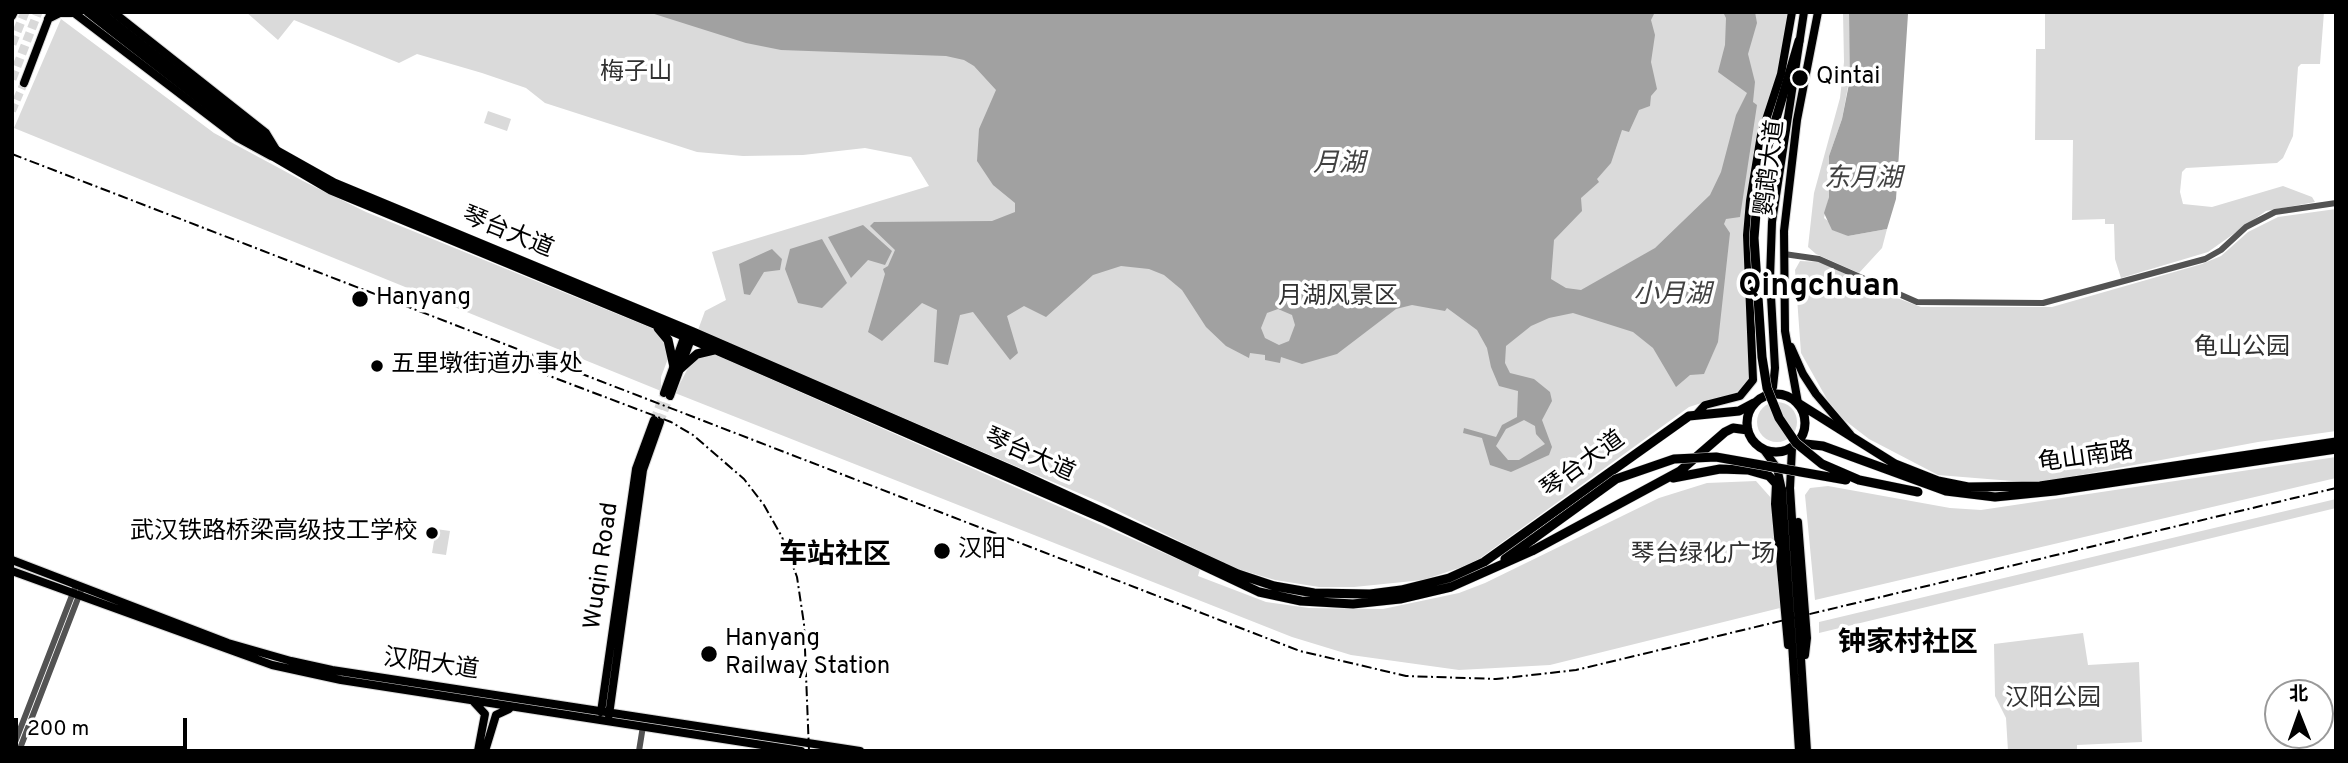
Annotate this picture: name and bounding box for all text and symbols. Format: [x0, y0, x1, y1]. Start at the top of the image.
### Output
park label: 梅子山 [600, 60, 672, 88]
place label: Qintai [1816, 64, 1880, 92]
marker: Qintai [1790, 68, 1810, 88]
street label: 鹦鹉大道 [1752, 119, 1792, 217]
water label: 月湖 [1313, 150, 1365, 182]
water label: 东月湖 [1824, 165, 1902, 197]
street label: 琴台大道 [457, 203, 557, 265]
district label: Qingchuan [1738, 270, 1900, 308]
water label: 小月湖 [1633, 281, 1711, 313]
park label: 月湖风景区 [1278, 284, 1398, 312]
place label: Hanyang [376, 285, 471, 313]
marker: Hanyang [350, 289, 370, 309]
park label: 龟山公园 [2194, 335, 2290, 363]
place label: 五里墩街道办事处 [391, 352, 583, 380]
marker: 五里墩街道办事处 [369, 358, 385, 374]
street label: 琴台大道 [979, 424, 1079, 490]
street label: 琴台大道 [1537, 426, 1631, 506]
street label: 龟山南路 [2036, 438, 2136, 480]
street label: Wuqin Road [580, 501, 626, 631]
place label: 武汉铁路桥梁高级技工学校 [130, 519, 418, 547]
marker: 武汉铁路桥梁高级技工学校 [424, 525, 440, 541]
place label: 汉阳 [958, 537, 1006, 565]
district label: 车站社区 [779, 540, 891, 574]
marker: 汉阳 [932, 541, 952, 561]
park label: 琴台绿化广场 [1631, 542, 1775, 570]
place label: Hanyang Railway Station [725, 626, 890, 682]
district label: 钟家村社区 [1838, 628, 1978, 662]
marker: Hanyang Railway Station [699, 644, 719, 664]
street label: 汉阳大道 [381, 645, 481, 687]
north arrow [2264, 679, 2334, 749]
text: 北 [2289, 683, 2308, 707]
park label: 汉阳公园 [2005, 686, 2101, 714]
scale bar [18, 704, 191, 748]
text: 200 m [27, 716, 89, 743]

